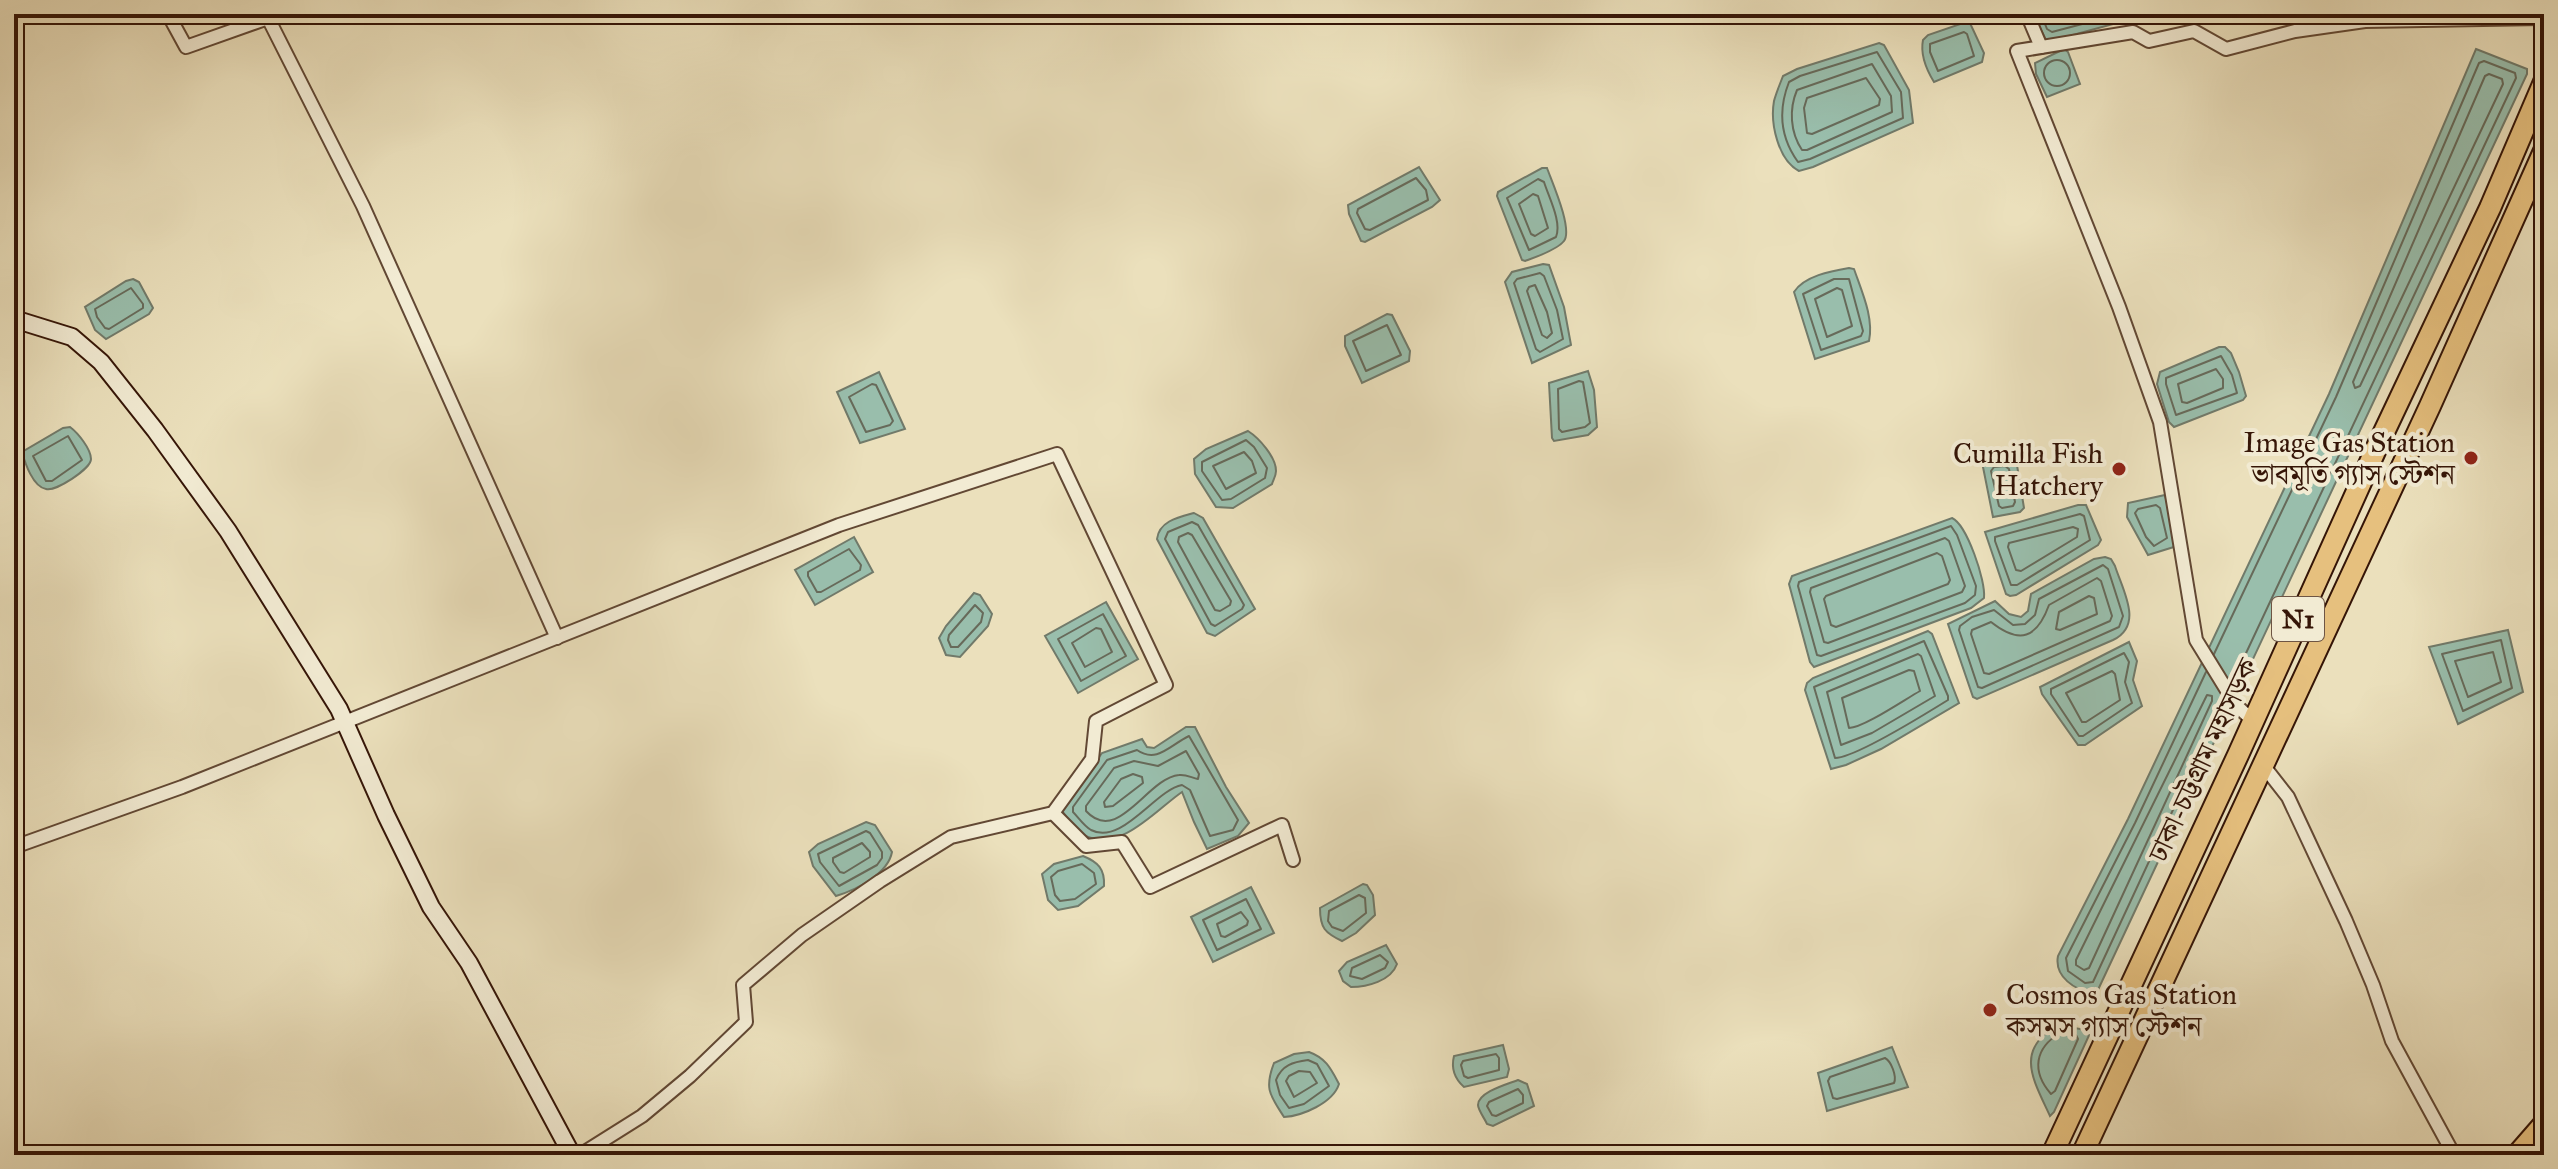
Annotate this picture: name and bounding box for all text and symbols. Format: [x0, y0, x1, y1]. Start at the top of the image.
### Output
place label: Image Gas Station ভাবমূর্তি গ্যাস স্টেশন [2244, 425, 2456, 492]
place label: Cumilla Fish Hatchery [1953, 436, 2104, 503]
marker: Image Gas Station ভাবমূর্তি গ্যাস স্টেশন [2462, 449, 2480, 467]
marker: Cumilla Fish Hatchery [2110, 460, 2128, 478]
road number: N1 [2272, 597, 2324, 641]
street label: ঢাকা-চট্টগ্রাম মহাসড়ক [2140, 652, 2266, 868]
place label: Cosmos Gas Station কসমস গ্যাস স্টেশন [2005, 977, 2237, 1044]
marker: Cosmos Gas Station কসমস গ্যাস স্টেশন [1981, 1001, 1999, 1019]

